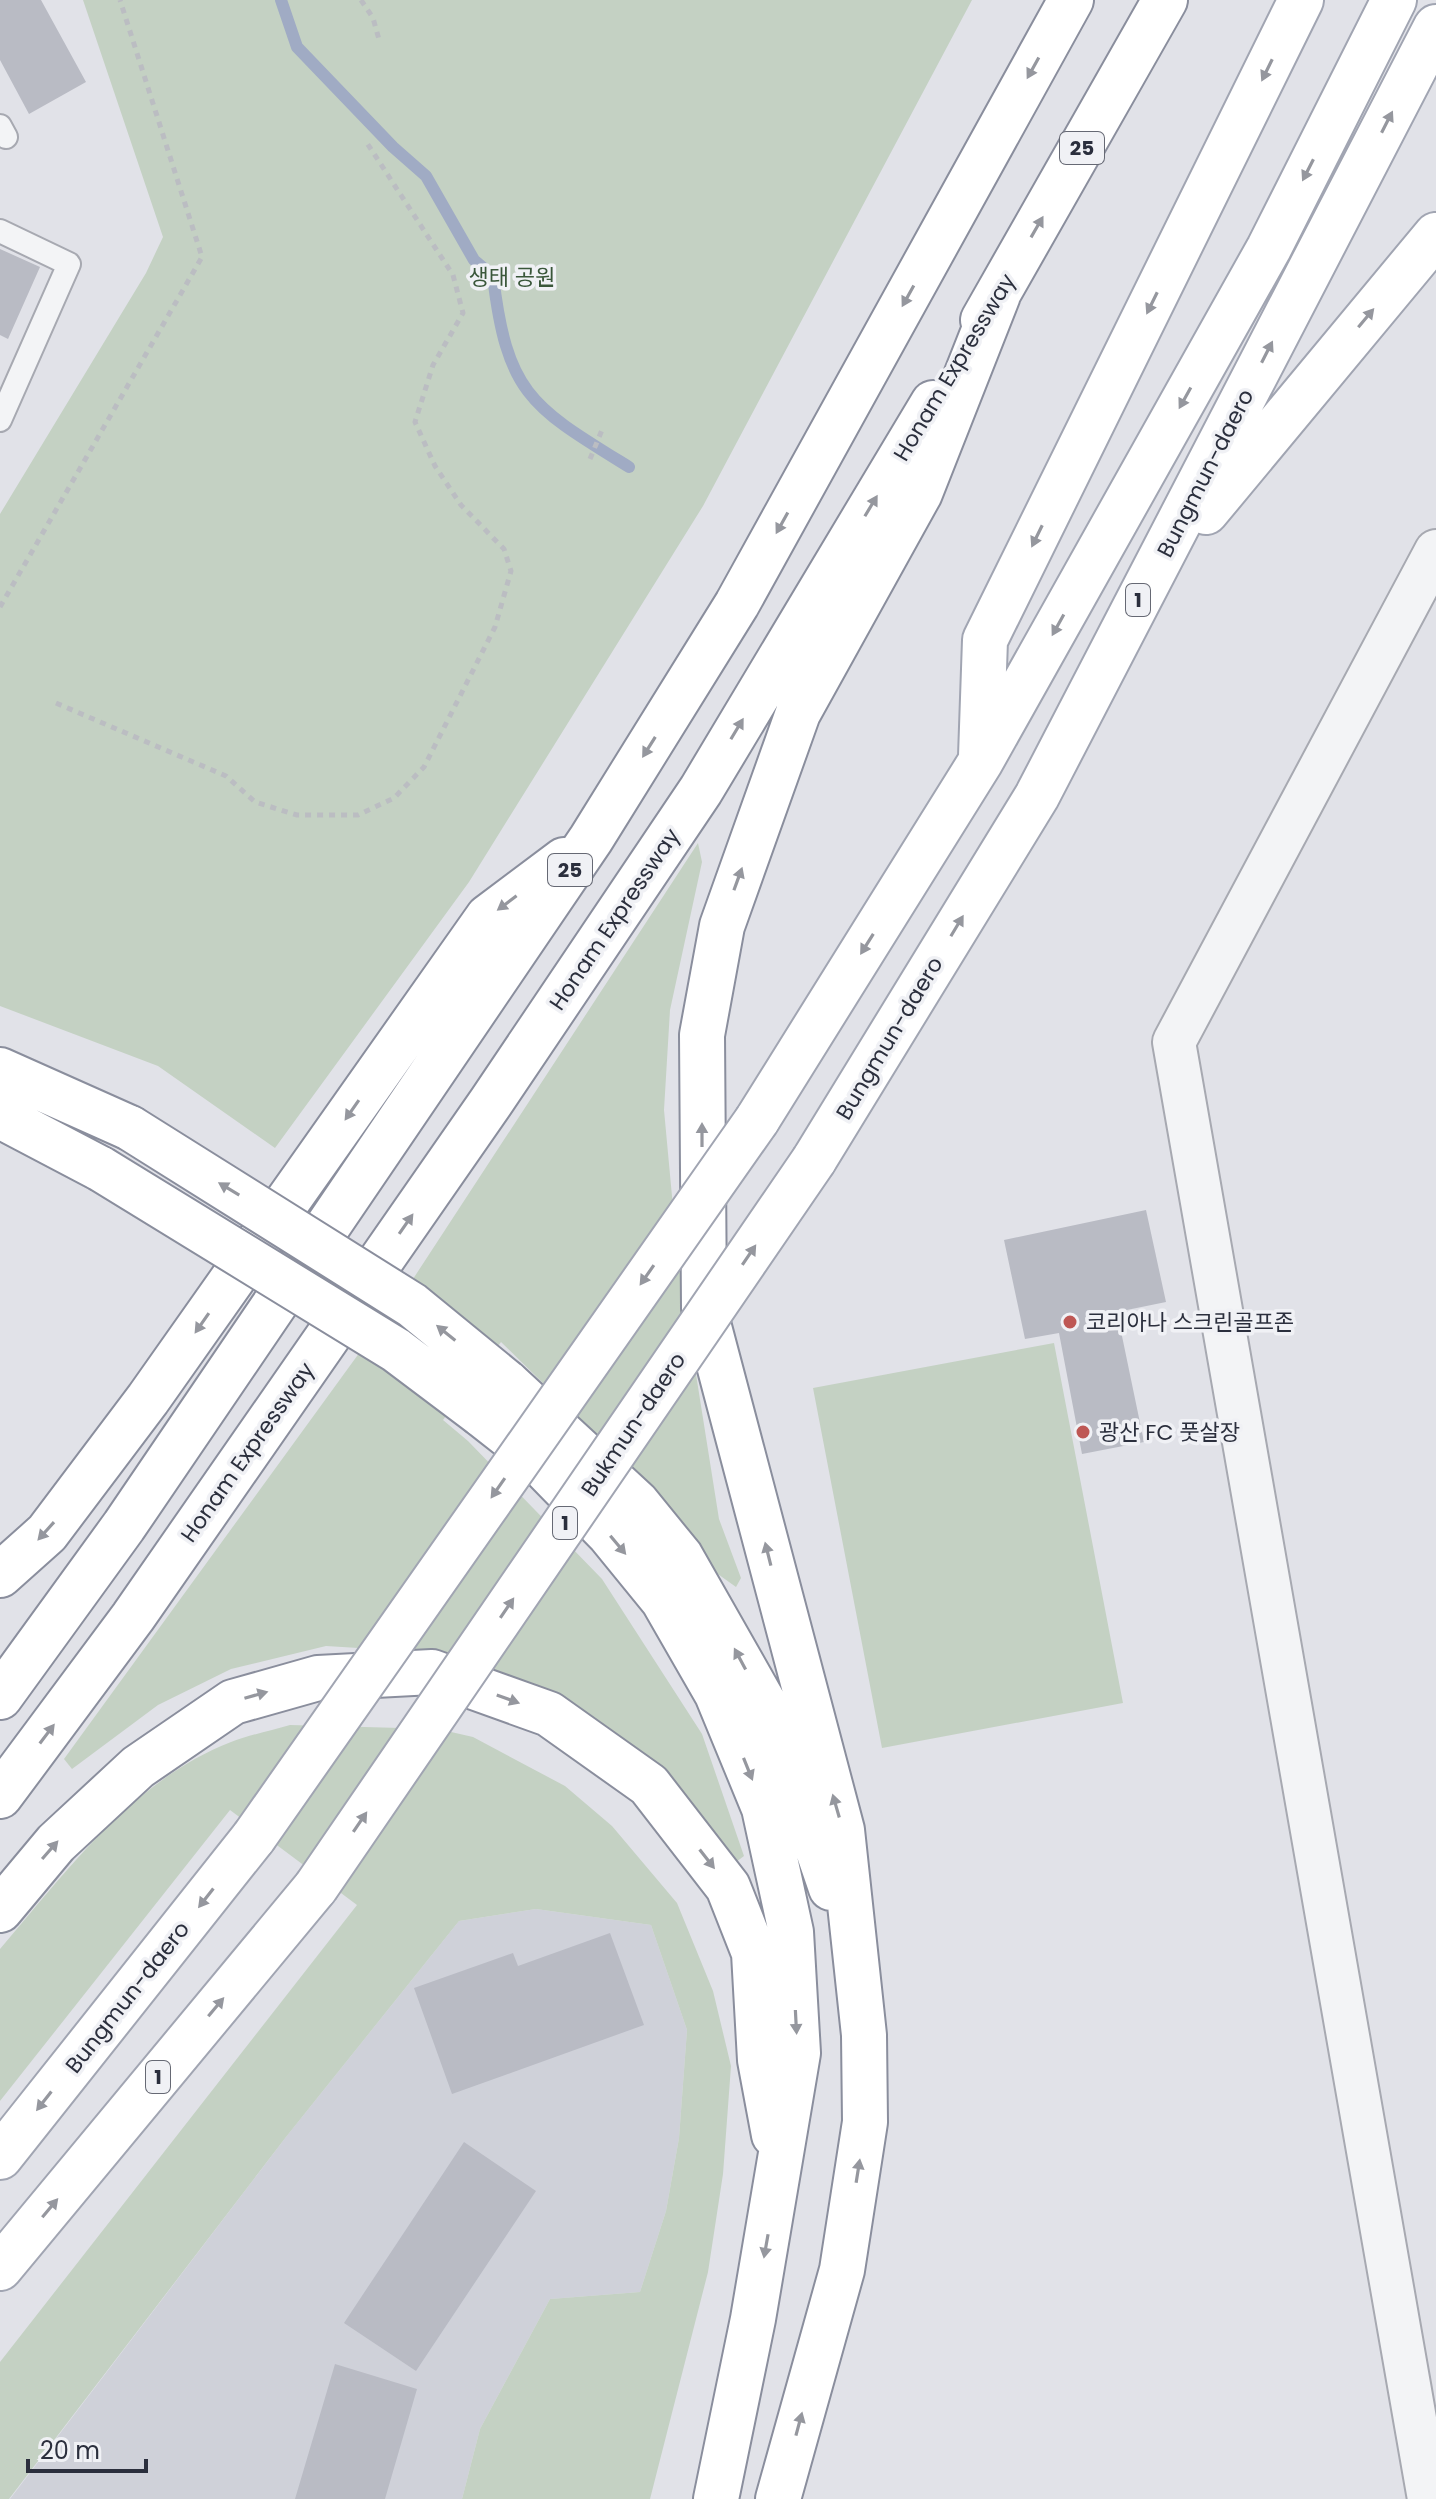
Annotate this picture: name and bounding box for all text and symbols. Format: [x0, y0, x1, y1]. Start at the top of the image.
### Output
one-way arrow [1027, 57, 1040, 80]
one-way arrow [1260, 58, 1274, 81]
one-way arrow [1380, 110, 1393, 133]
road number: 25 [1060, 132, 1104, 164]
one-way arrow [1302, 158, 1315, 181]
one-way arrow [1030, 216, 1044, 238]
park label: 생태 공원 [469, 262, 555, 293]
street label: Honam Expressway [886, 267, 1023, 467]
one-way arrow [901, 285, 915, 307]
one-way arrow [1145, 292, 1158, 315]
one-way arrow [1357, 308, 1374, 328]
one-way arrow [1261, 341, 1274, 364]
street label: Bungmun-daero [1150, 384, 1261, 563]
one-way arrow [1178, 387, 1192, 409]
one-way arrow [864, 495, 878, 517]
one-way arrow [775, 512, 789, 535]
one-way arrow [1030, 525, 1043, 548]
road number: 1 [1126, 584, 1150, 616]
one-way arrow [1051, 614, 1065, 636]
one-way arrow [730, 718, 744, 740]
one-way arrow [642, 736, 656, 758]
street label: Honam Expressway [542, 822, 687, 1016]
road number: 25 [548, 854, 592, 886]
one-way arrow [733, 867, 745, 891]
one-way arrow [496, 895, 518, 911]
one-way arrow [950, 915, 964, 937]
one-way arrow [860, 933, 874, 955]
street label: Bungmun-daero [828, 951, 950, 1126]
one-way arrow [345, 1100, 360, 1121]
one-way arrow [696, 1122, 708, 1147]
one-way arrow [218, 1182, 240, 1196]
one-way arrow [398, 1213, 413, 1234]
one-way arrow [741, 1244, 756, 1265]
one-way arrow [640, 1265, 656, 1286]
place label: 코리아나 스크린골프존 [1086, 1307, 1294, 1338]
one-way arrow [194, 1312, 210, 1333]
marker: 코리아나 스크린골프존 [1061, 1313, 1079, 1331]
one-way arrow [436, 1325, 456, 1342]
street label: Bukmun-daero [574, 1346, 693, 1502]
street label: Honam Expressway [173, 1355, 322, 1549]
place label: 광산 FC 풋살장 [1099, 1417, 1240, 1448]
marker: 광산 FC 풋살장 [1074, 1423, 1092, 1441]
one-way arrow [491, 1478, 506, 1499]
road number: 1 [553, 1507, 577, 1539]
one-way arrow [38, 1521, 56, 1540]
one-way arrow [609, 1535, 626, 1555]
one-way arrow [762, 1542, 774, 1567]
one-way arrow [499, 1597, 514, 1618]
one-way arrow [733, 1647, 746, 1670]
one-way arrow [243, 1689, 268, 1701]
one-way arrow [496, 1694, 520, 1706]
one-way arrow [38, 1723, 54, 1744]
one-way arrow [741, 1757, 754, 1781]
one-way arrow [829, 1793, 842, 1817]
one-way arrow [352, 1812, 367, 1833]
one-way arrow [41, 1841, 59, 1860]
one-way arrow [698, 1849, 714, 1869]
one-way arrow [198, 1888, 214, 1908]
street label: Bungmun-daero [58, 1915, 197, 2080]
one-way arrow [207, 1998, 224, 2018]
one-way arrow [790, 2010, 803, 2035]
road number: 1 [146, 2061, 170, 2093]
one-way arrow [36, 2091, 53, 2111]
one-way arrow [852, 2158, 864, 2183]
one-way arrow [41, 2198, 58, 2218]
one-way arrow [760, 2233, 772, 2258]
one-way arrow [793, 2411, 806, 2435]
scale bar [28, 2423, 146, 2473]
text: 20 m [40, 2434, 100, 2467]

